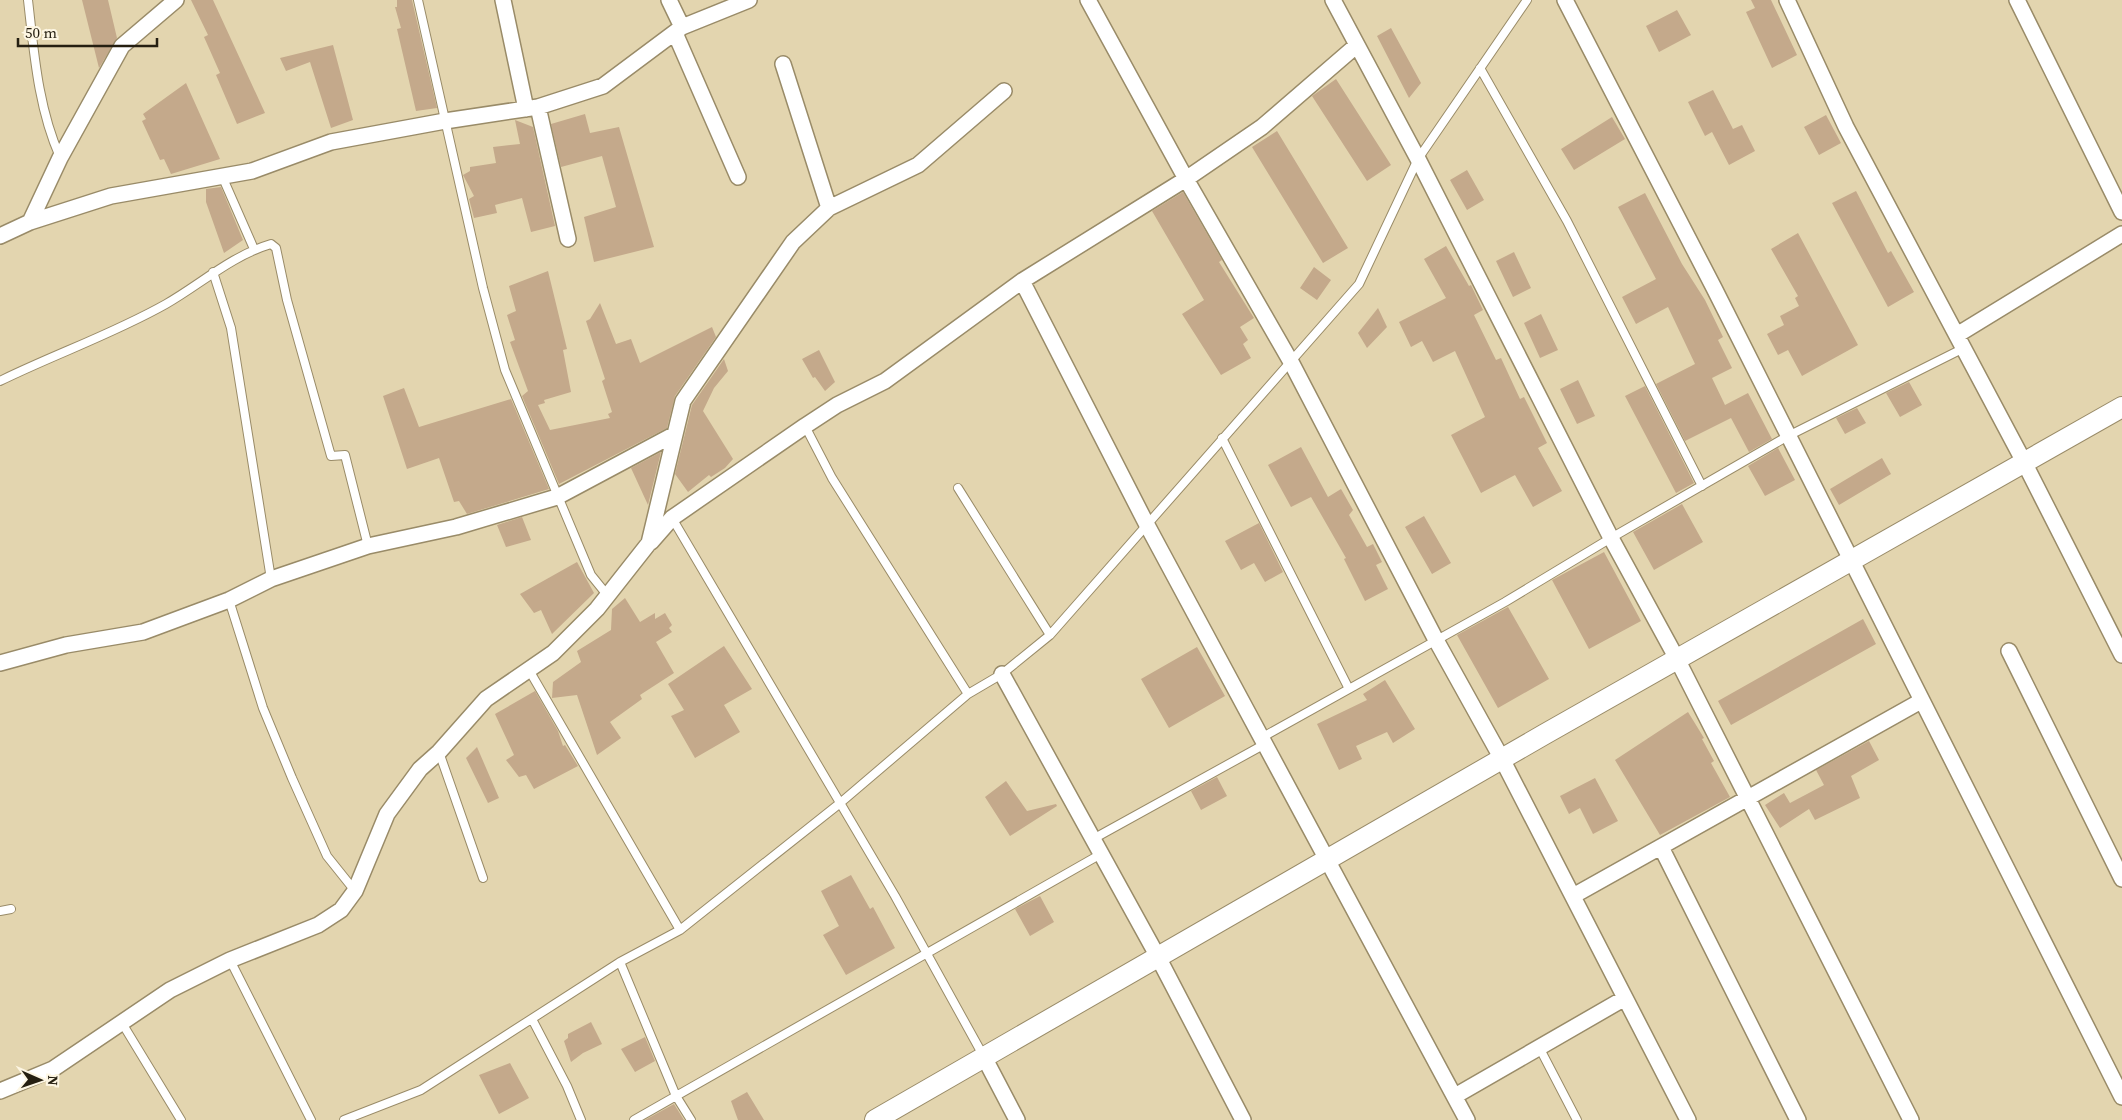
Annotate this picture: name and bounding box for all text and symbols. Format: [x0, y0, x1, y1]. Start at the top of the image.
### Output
scale bar [18, 15, 156, 47]
text: 50 m [25, 22, 57, 43]
north arrow [15, 1055, 65, 1105]
text: N [43, 1075, 63, 1086]

